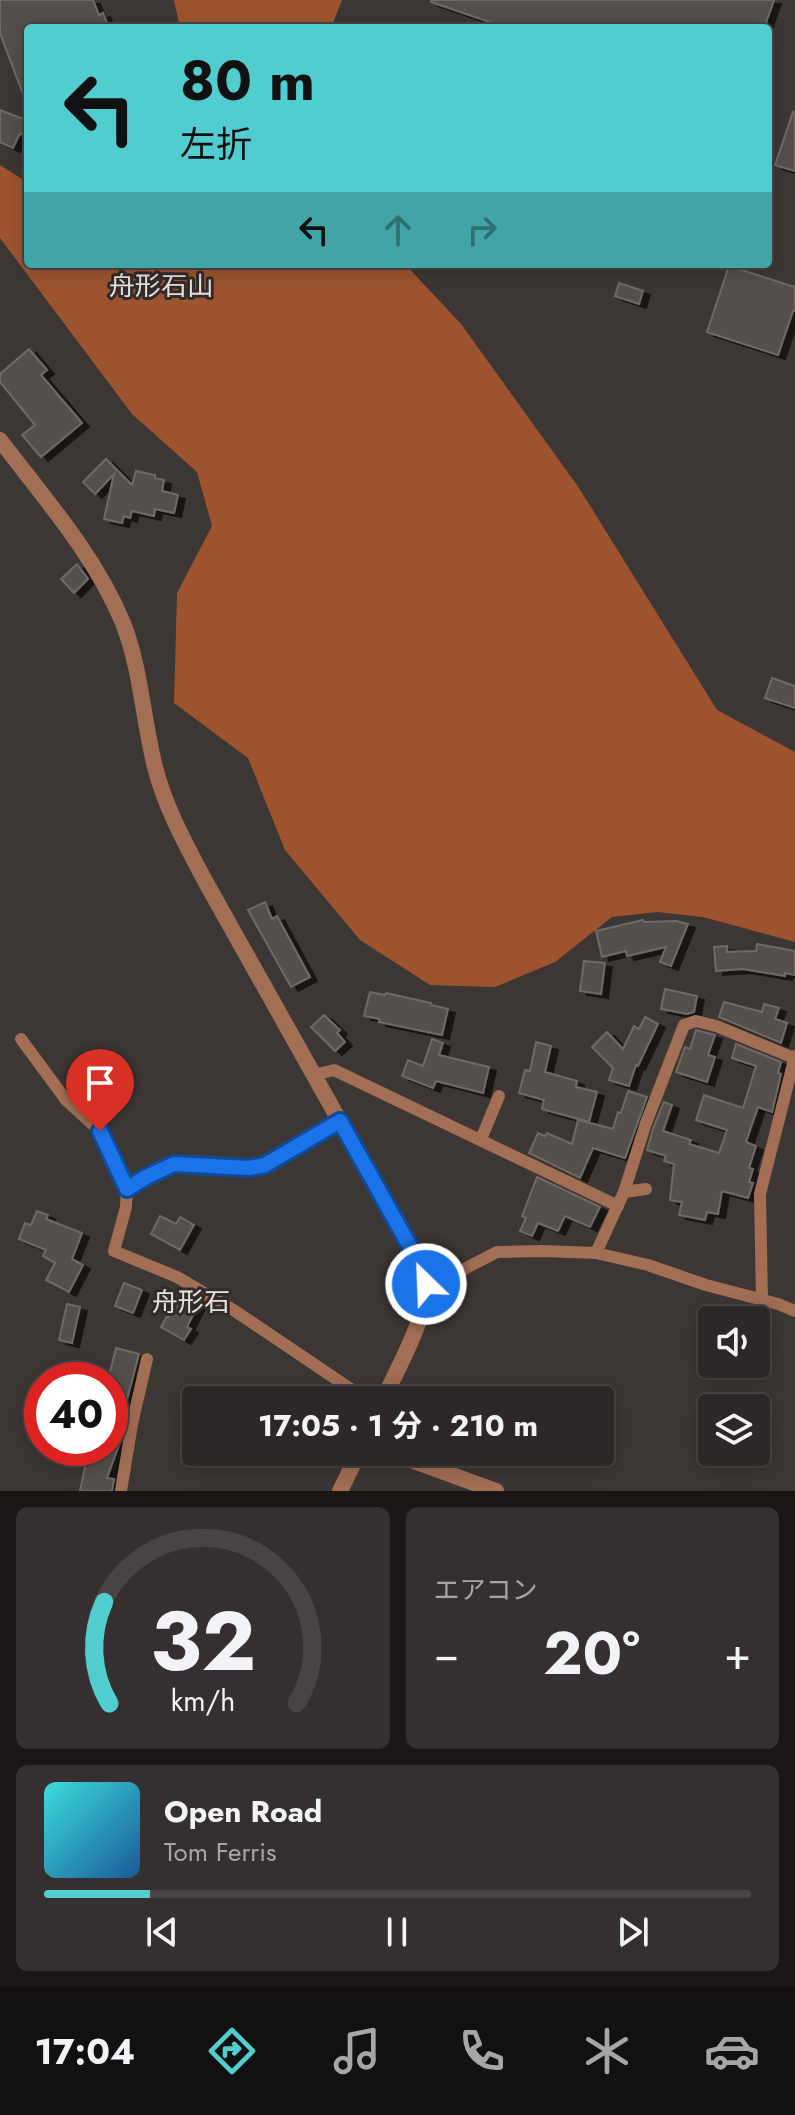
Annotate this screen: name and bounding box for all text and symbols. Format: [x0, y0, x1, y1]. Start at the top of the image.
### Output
text: 80 m [180, 40, 315, 121]
icon: left [48, 56, 152, 160]
text: 左折 [180, 118, 252, 170]
icon: left [292, 208, 336, 252]
icon: ahead [376, 208, 420, 252]
icon: right [460, 208, 504, 252]
district label: 舟形石山 [109, 267, 213, 305]
pin [66, 1049, 134, 1131]
icon: arrive [78, 1061, 122, 1105]
position arrow [384, 1242, 468, 1326]
district label: 舟形石 [152, 1283, 230, 1321]
map controls [698, 1306, 770, 1466]
button: sound [698, 1306, 770, 1378]
speed limit sign: 40 [24, 1362, 128, 1466]
button: layers [698, 1394, 770, 1466]
text: 17:05 · 1 分 · 210 m [258, 1404, 538, 1447]
text: エアコン [434, 1571, 538, 1609]
text: 32 [150, 1581, 256, 1701]
text: 20° [543, 1610, 640, 1697]
text: − [434, 1622, 459, 1686]
text: + [724, 1622, 751, 1686]
text: km/h [170, 1680, 235, 1722]
text: Open Road [164, 1790, 322, 1833]
text: Tom Ferris [164, 1833, 276, 1871]
icon: previous [140, 1910, 184, 1954]
icon: pause [375, 1910, 419, 1954]
icon: next [611, 1910, 655, 1954]
icon: directions [204, 2023, 260, 2079]
icon: music [329, 2023, 385, 2079]
icon: phone [454, 2023, 510, 2079]
icon: climate [579, 2023, 635, 2079]
icon: car [704, 2023, 760, 2079]
text: 17:04 [35, 2025, 135, 2077]

